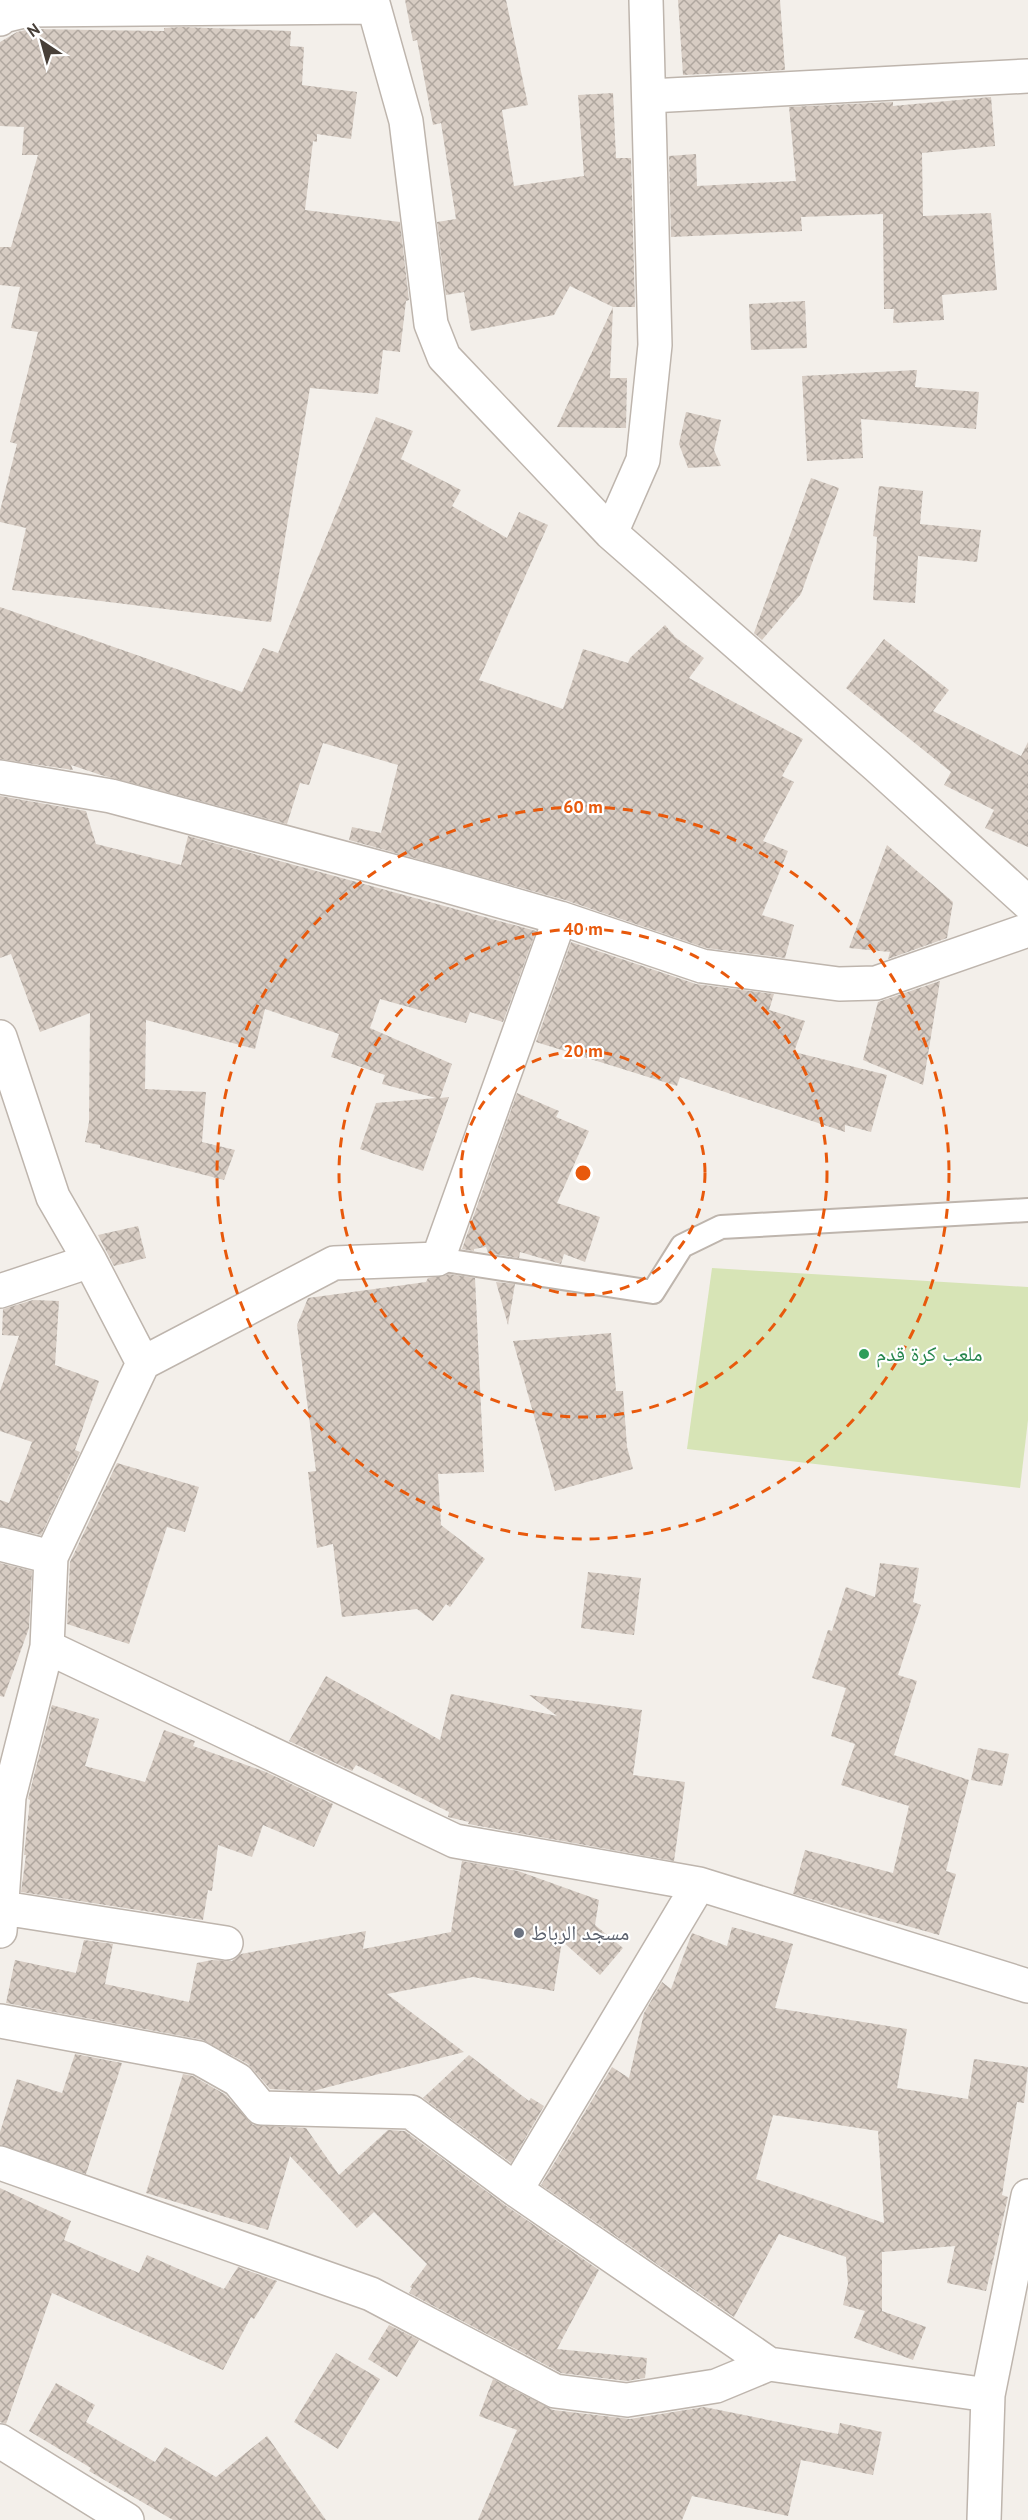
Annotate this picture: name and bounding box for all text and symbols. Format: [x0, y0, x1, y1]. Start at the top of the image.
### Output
north arrow [12, 12, 72, 72]
text: N [23, 19, 43, 41]
text: 60 m [563, 795, 603, 818]
text: 40 m [563, 917, 603, 940]
text: 20 m [563, 1039, 603, 1062]
centre of rings [573, 1163, 593, 1183]
place label: ملعب كرة قدم [876, 1340, 983, 1368]
marker: ملعب كرة قدم [857, 1347, 871, 1361]
place label: مسجد الرباط [531, 1919, 629, 1946]
marker: مسجد الرباط [512, 1926, 526, 1940]

